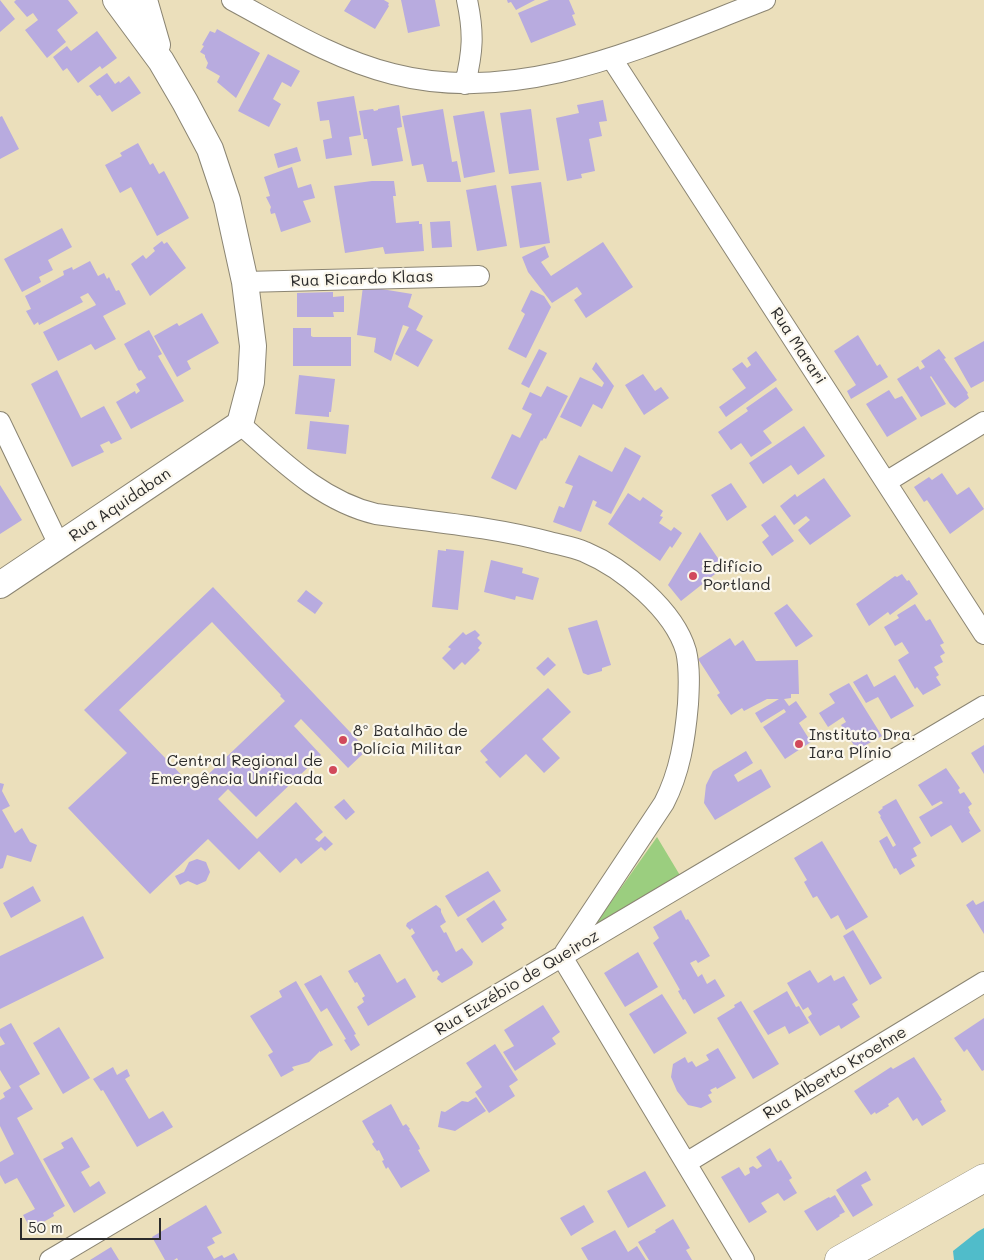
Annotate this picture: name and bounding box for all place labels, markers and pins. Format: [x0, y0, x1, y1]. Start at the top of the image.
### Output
place label: Edifício Portland [703, 557, 770, 595]
marker: Edifício Portland [687, 570, 699, 582]
place label: 8º Batalhão de Polícia Militar [353, 721, 468, 759]
place label: Instituto Dra. Iara Plínio [809, 725, 916, 763]
marker: 8º Batalhão de Polícia Militar [337, 734, 349, 746]
marker: Instituto Dra. Iara Plínio [793, 738, 805, 750]
place label: Central Regional de Emergência Unificada [151, 751, 323, 789]
marker: Central Regional de Emergência Unificada [327, 764, 339, 776]

